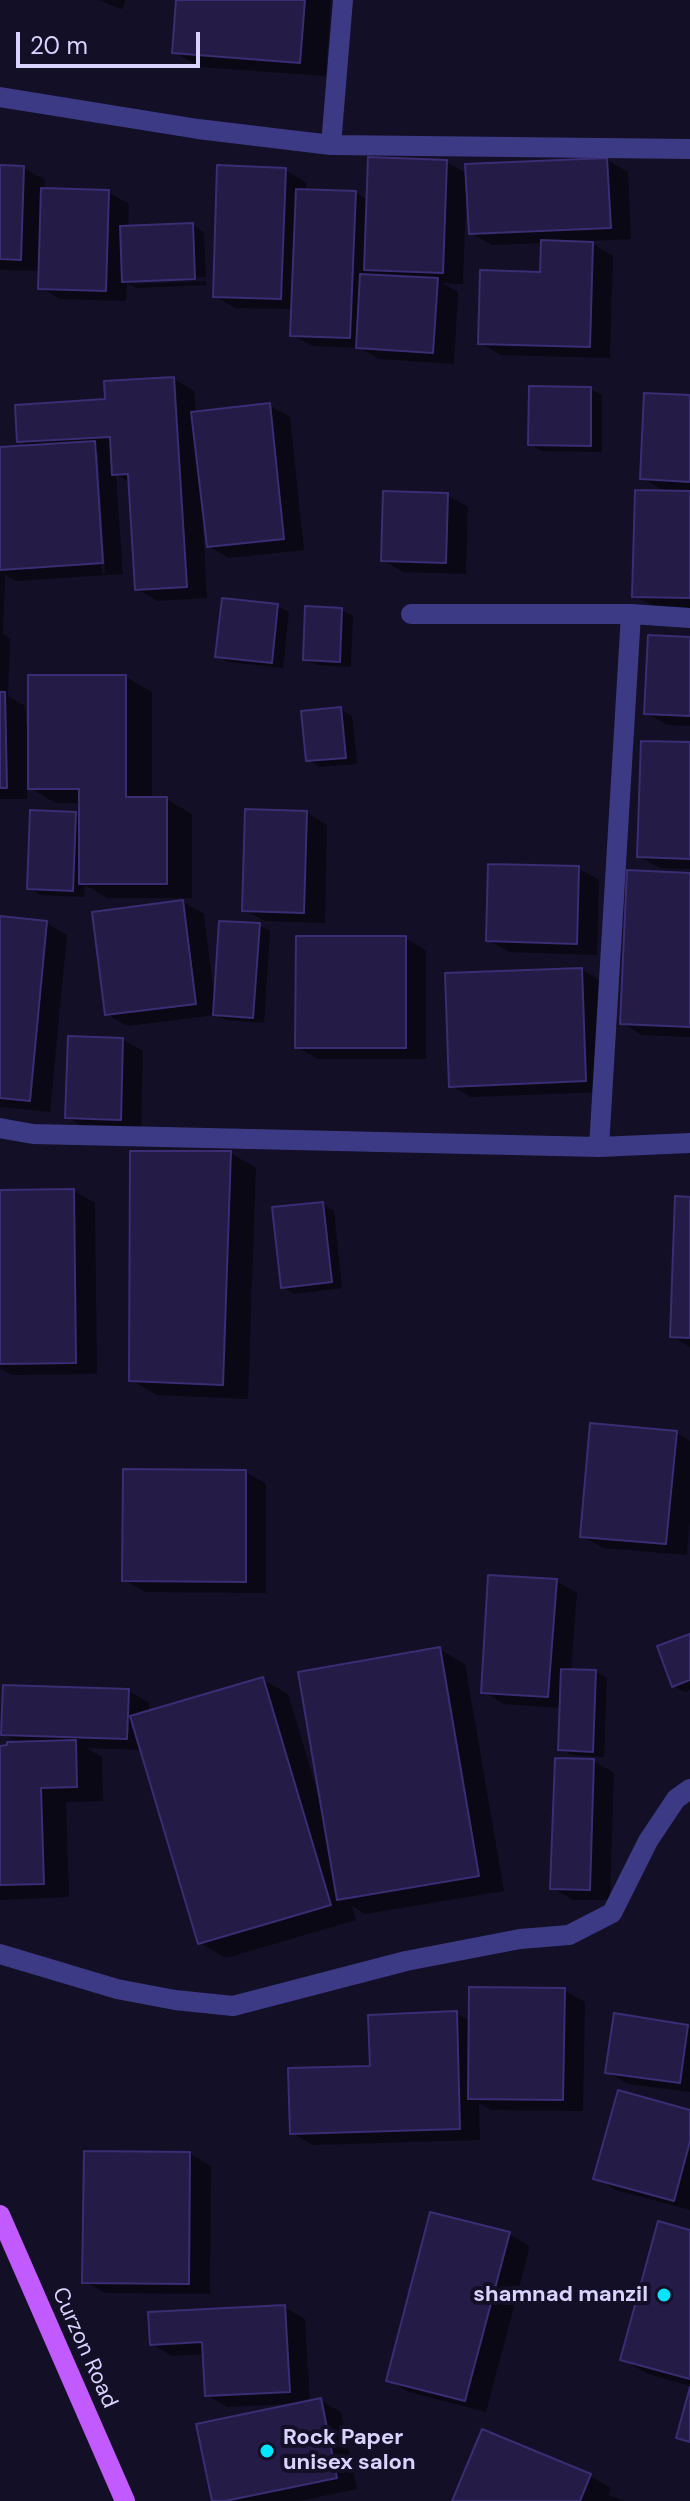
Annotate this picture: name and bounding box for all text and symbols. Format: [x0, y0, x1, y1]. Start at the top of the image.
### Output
scale bar [20, 16, 204, 66]
text: 20 m [30, 30, 88, 61]
place label: shamnad manzil [473, 2282, 648, 2308]
street label: Curzon Road [46, 2284, 122, 2412]
marker: shamnad manzil [655, 2286, 673, 2304]
place label: Rock Paper unisex salon [283, 2425, 416, 2476]
marker: Rock Paper unisex salon [258, 2442, 276, 2460]

